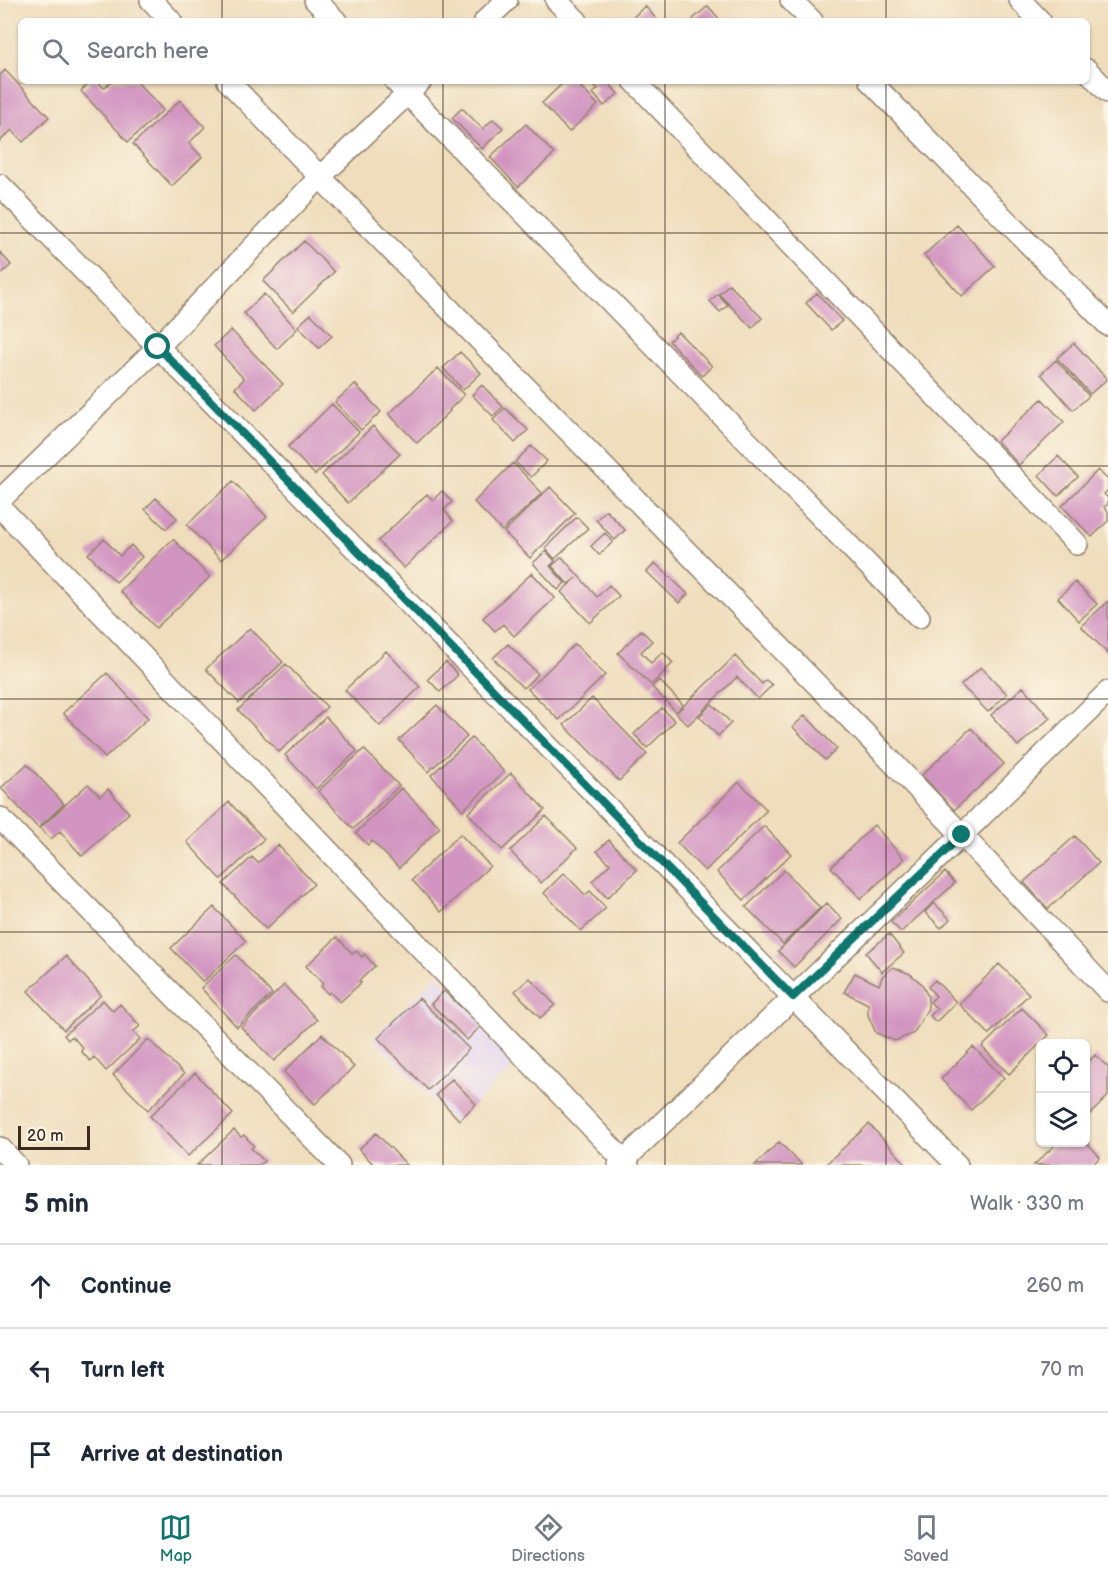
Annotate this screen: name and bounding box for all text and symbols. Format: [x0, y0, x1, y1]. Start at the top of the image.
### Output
search box [18, 18, 1090, 84]
icon: search [39, 35, 72, 68]
text: Search here [87, 38, 209, 65]
route start [144, 333, 170, 359]
route end [948, 821, 974, 847]
map controls [1036, 1039, 1090, 1147]
button: locate [1036, 1039, 1090, 1093]
button: layers [1036, 1093, 1090, 1147]
scale bar [18, 1123, 90, 1150]
text: 20 m [27, 1127, 63, 1146]
text: 5 min [24, 1189, 89, 1220]
text: Walk · 330 m [970, 1192, 1084, 1216]
icon: ahead [24, 1270, 57, 1303]
text: Continue [81, 1273, 171, 1300]
text: 260 m [1026, 1274, 1084, 1298]
icon: left [24, 1354, 57, 1387]
text: Turn left [81, 1357, 165, 1384]
text: 70 m [1040, 1358, 1084, 1382]
icon: arrive [24, 1438, 57, 1471]
text: Arrive at destination [81, 1441, 283, 1468]
tab: Map [159, 1511, 192, 1566]
tab: Directions [511, 1511, 585, 1566]
tab: Saved [904, 1511, 949, 1566]

